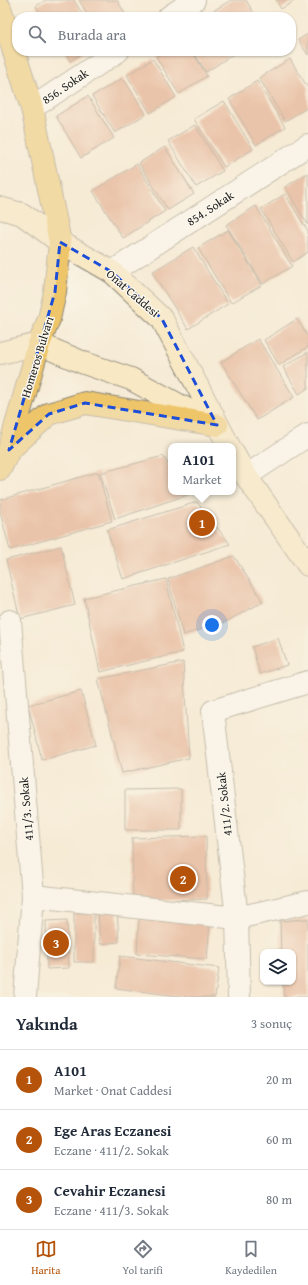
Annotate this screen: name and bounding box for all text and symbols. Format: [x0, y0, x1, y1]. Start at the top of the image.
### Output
search box [12, 12, 296, 56]
icon: search [26, 23, 48, 45]
text: Burada ara [58, 24, 126, 45]
street label: 856. Sokak [38, 64, 92, 108]
street label: 854. Sokak [183, 186, 237, 229]
street label: Onat Caddesi [103, 265, 164, 321]
street label: Homeros Bulvarı [17, 314, 58, 400]
popup [168, 443, 236, 495]
text: A101 [182, 449, 215, 470]
text: Market [182, 470, 222, 489]
pin: 1 [189, 508, 215, 538]
your location [202, 615, 222, 635]
street label: 411/2. Sokak [212, 770, 236, 837]
street label: 411/3. Sokak [15, 775, 37, 842]
pin: 2 [170, 864, 196, 894]
pin: 3 [43, 928, 69, 958]
map controls [260, 949, 296, 985]
button: layers [260, 949, 296, 985]
text: Yakında [16, 1011, 78, 1036]
text: 3 sonuç [251, 1014, 292, 1033]
text: A101 [54, 1060, 87, 1081]
text: 1 [26, 1070, 32, 1089]
text: 20 m [266, 1070, 292, 1089]
text: Market · Onat Caddesi [54, 1081, 172, 1100]
text: Ege Aras Eczanesi [54, 1120, 172, 1141]
text: 2 [26, 1130, 32, 1149]
text: 60 m [266, 1130, 292, 1149]
text: Eczane · 411/2. Sokak [54, 1141, 169, 1160]
text: Cevahir Eczanesi [54, 1180, 166, 1201]
text: 3 [26, 1190, 32, 1209]
text: 80 m [266, 1190, 292, 1209]
text: Eczane · 411/3. Sokak [54, 1201, 169, 1220]
tab: Harita [31, 1238, 60, 1278]
tab: Yol tarifi [123, 1238, 163, 1278]
tab: Kaydedilen [225, 1238, 277, 1278]

